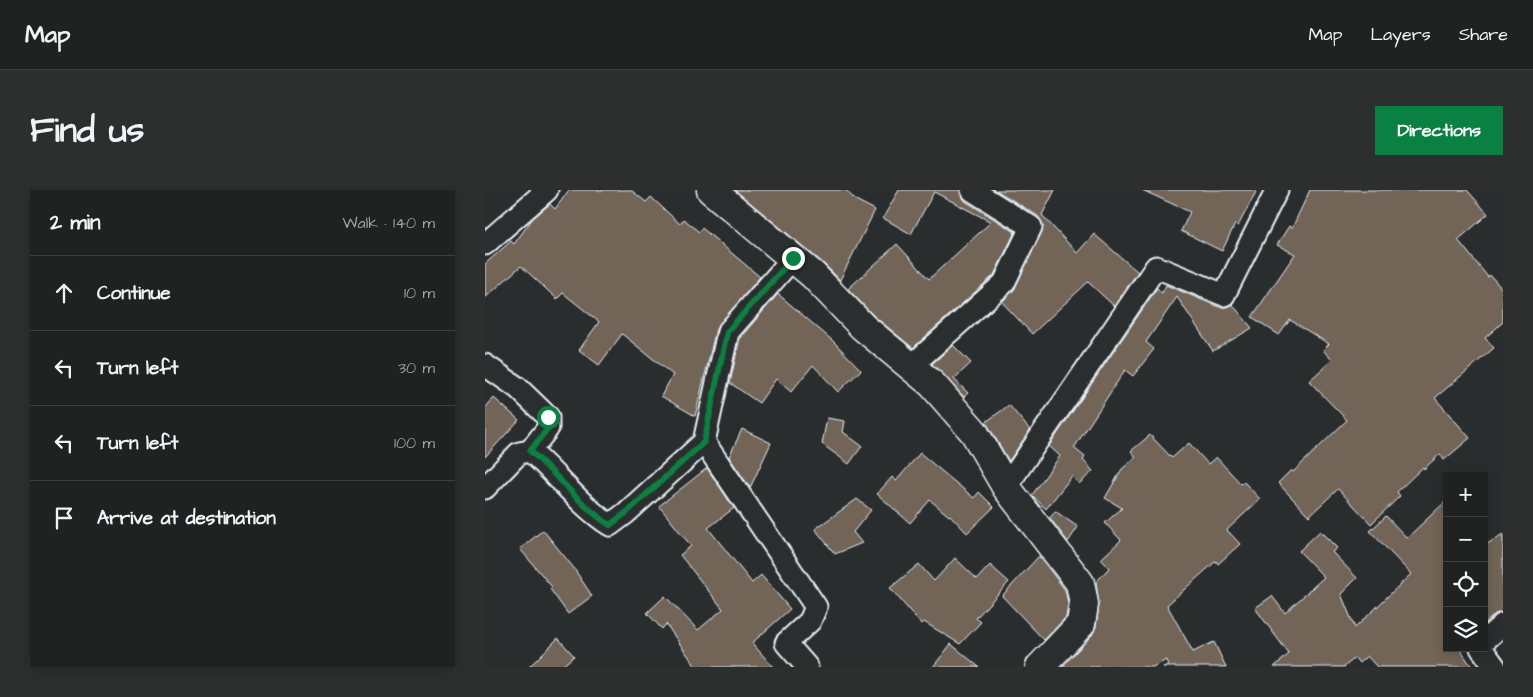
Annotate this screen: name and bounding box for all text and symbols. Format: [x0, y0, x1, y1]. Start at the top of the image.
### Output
text: Map [25, 18, 70, 52]
text: Map [1308, 22, 1342, 47]
text: Layers [1370, 22, 1431, 47]
text: Share [1459, 22, 1508, 47]
text: Find us [30, 106, 144, 155]
button: Directions [1375, 106, 1503, 155]
text: 2 min [50, 208, 100, 237]
text: Walk · 140 m [343, 212, 435, 234]
route end [782, 247, 805, 270]
icon: ahead [50, 279, 78, 307]
text: Continue [97, 280, 171, 307]
text: 10 m [404, 282, 435, 304]
icon: left [50, 354, 78, 382]
text: Turn left [97, 355, 178, 382]
text: 30 m [398, 357, 435, 379]
route start [537, 406, 560, 429]
icon: left [50, 429, 78, 457]
text: Turn left [97, 430, 178, 457]
text: 100 m [394, 432, 435, 454]
map controls [1443, 472, 1488, 652]
button: + [1443, 472, 1488, 517]
icon: arrive [50, 504, 78, 532]
text: Arrive at destination [97, 505, 276, 532]
button: − [1443, 517, 1488, 562]
button: locate [1443, 562, 1488, 607]
button: layers [1443, 607, 1488, 652]

